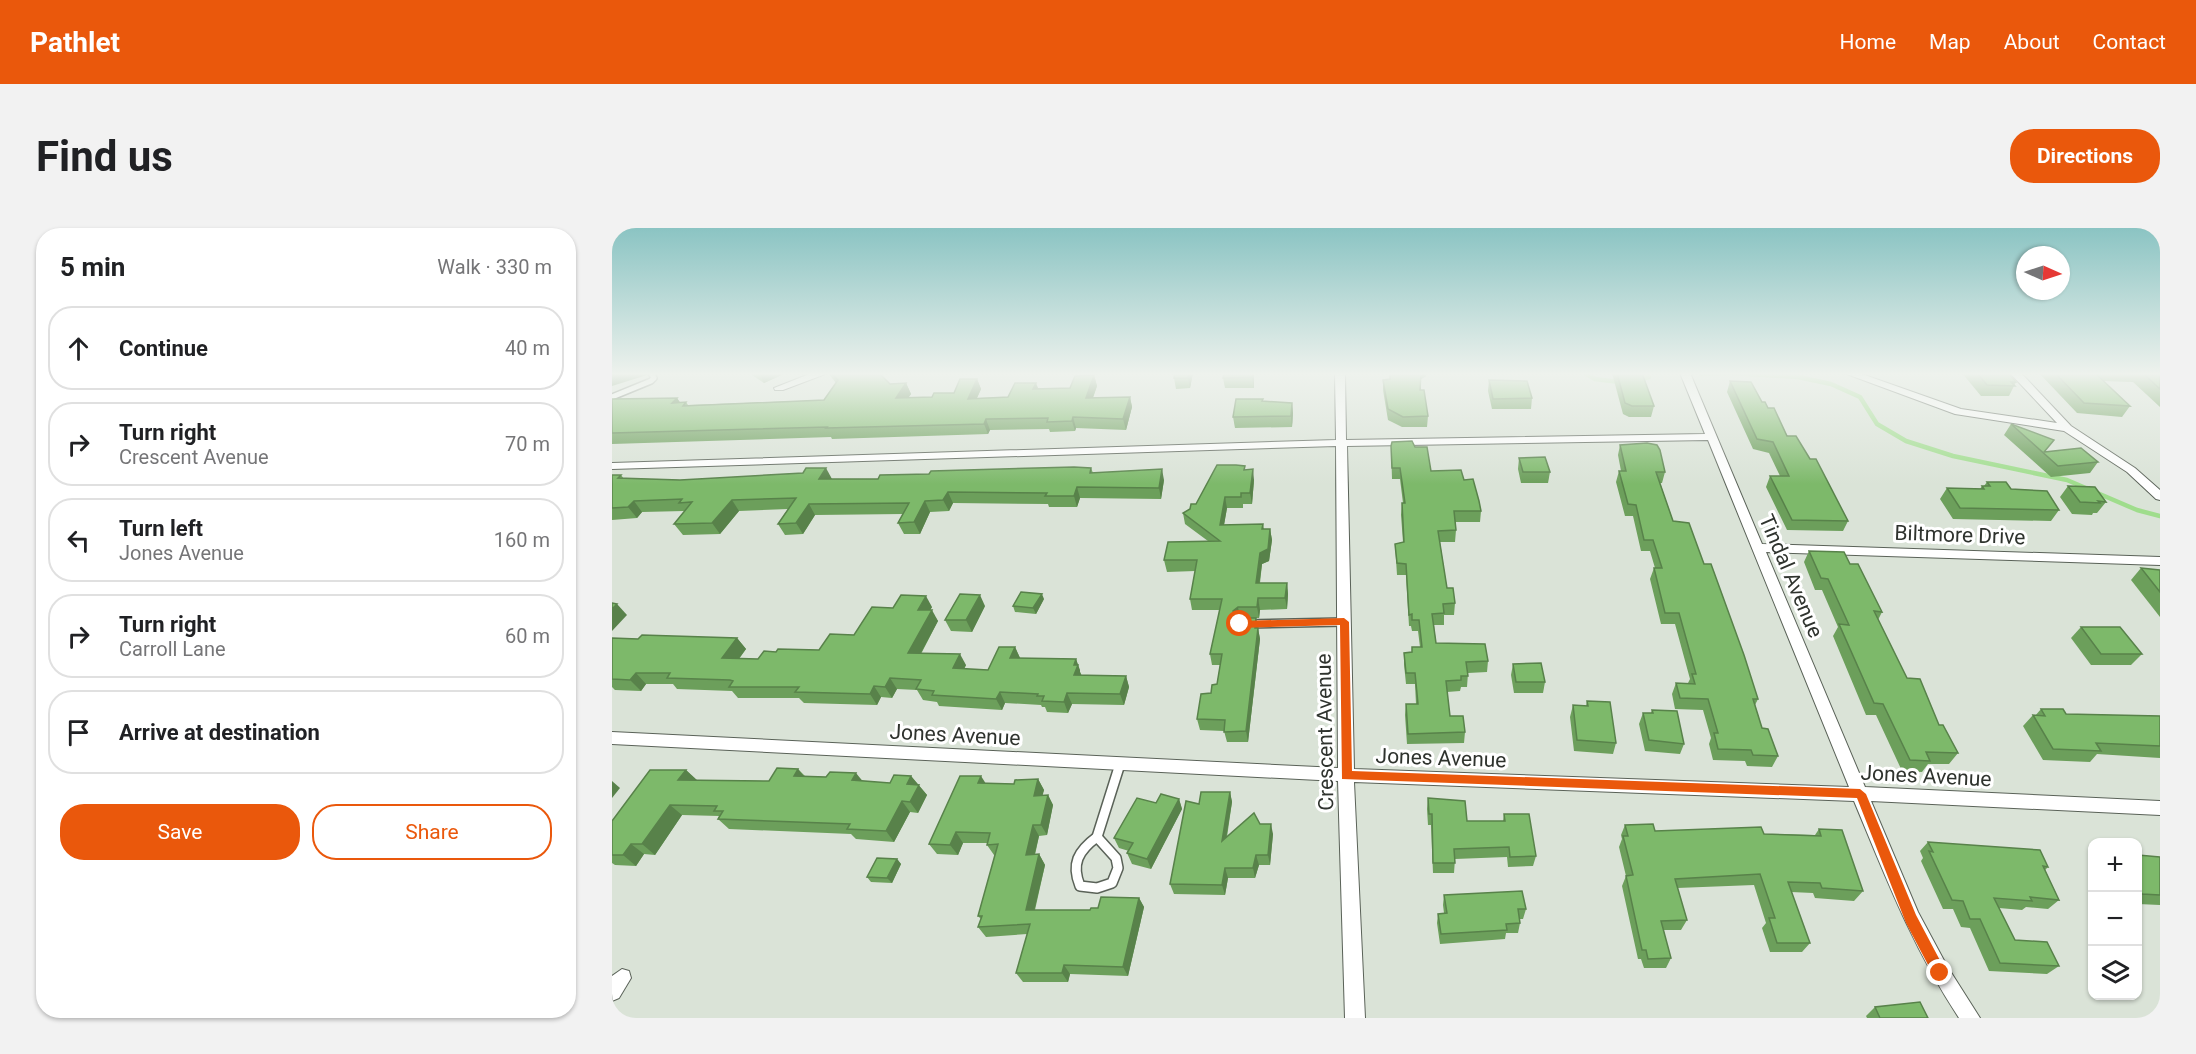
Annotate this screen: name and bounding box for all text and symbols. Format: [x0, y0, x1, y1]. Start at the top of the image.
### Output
text: Pathlet [30, 26, 120, 59]
text: Home [1840, 30, 1896, 54]
text: Map [1929, 30, 1971, 54]
text: About [2004, 30, 2060, 54]
text: Contact [2093, 30, 2166, 54]
button: Directions [2010, 129, 2160, 183]
text: Find us [36, 132, 173, 181]
north arrow [2016, 246, 2070, 300]
text: 5 min [60, 252, 125, 282]
text: Walk · 330 m [437, 255, 552, 279]
icon: ahead [62, 332, 95, 365]
text: Continue [119, 336, 208, 361]
text: 40 m [505, 336, 550, 360]
text: Turn right [119, 420, 216, 445]
icon: right [62, 428, 95, 461]
text: 70 m [505, 432, 550, 456]
text: Crescent Avenue [119, 445, 269, 469]
street label: Tindal Avenue [1754, 511, 1828, 641]
text: Turn left [119, 516, 203, 541]
street label: Biltmore Drive [1894, 521, 2026, 549]
icon: left [62, 524, 95, 557]
text: 160 m [494, 528, 550, 552]
text: Jones Avenue [119, 541, 244, 565]
route start [1226, 610, 1252, 636]
text: Turn right [119, 612, 216, 637]
icon: right [62, 620, 95, 653]
text: 60 m [505, 624, 550, 648]
text: Carroll Lane [119, 637, 226, 661]
street label: Crescent Avenue [1312, 653, 1338, 811]
icon: arrive [62, 716, 95, 749]
text: Arrive at destination [119, 720, 320, 745]
street label: Jones Avenue [889, 720, 1021, 750]
street label: Jones Avenue [1375, 744, 1507, 772]
street label: Jones Avenue [1860, 761, 1992, 791]
button: Save [60, 804, 300, 860]
button: Share [312, 804, 552, 860]
map controls [2088, 838, 2142, 1000]
button: + [2088, 838, 2142, 892]
button: − [2088, 892, 2142, 946]
button: layers [2088, 946, 2142, 1000]
route end [1926, 959, 1952, 985]

